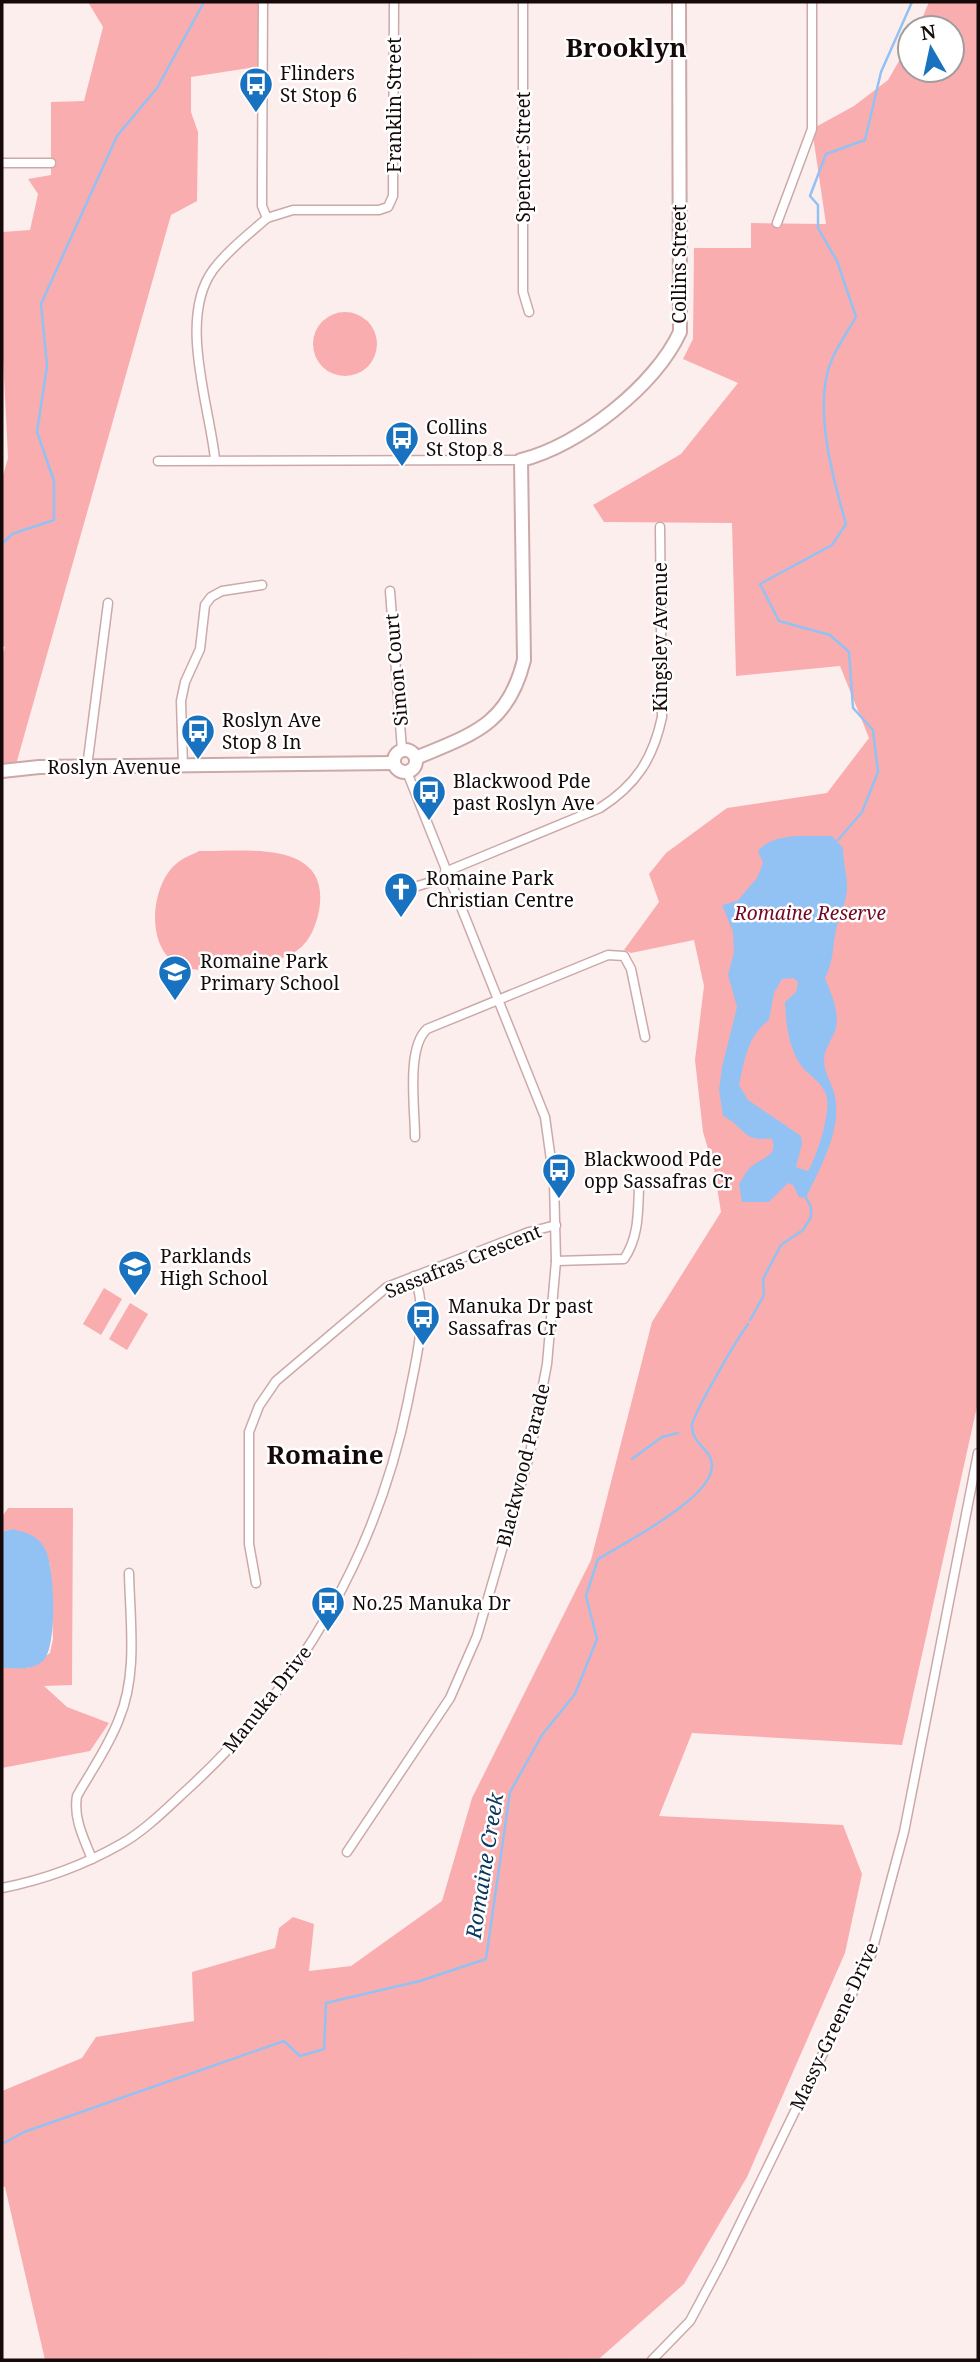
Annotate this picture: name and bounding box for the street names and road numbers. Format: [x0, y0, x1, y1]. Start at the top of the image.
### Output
street label: Franklin Street [381, 37, 407, 173]
street label: Spencer Street [510, 91, 536, 222]
street label: Collins Street [666, 204, 692, 324]
street label: Kingsley Avenue [647, 562, 673, 712]
street label: Simon Court [378, 612, 414, 727]
street label: Roslyn Avenue [47, 754, 181, 780]
street label: Sassafras Crescent [381, 1218, 545, 1304]
street label: Blackwood Parade [490, 1381, 556, 1549]
street label: Manuka Drive [217, 1640, 317, 1758]
street label: Massy-Greene Drive [784, 1938, 884, 2114]

